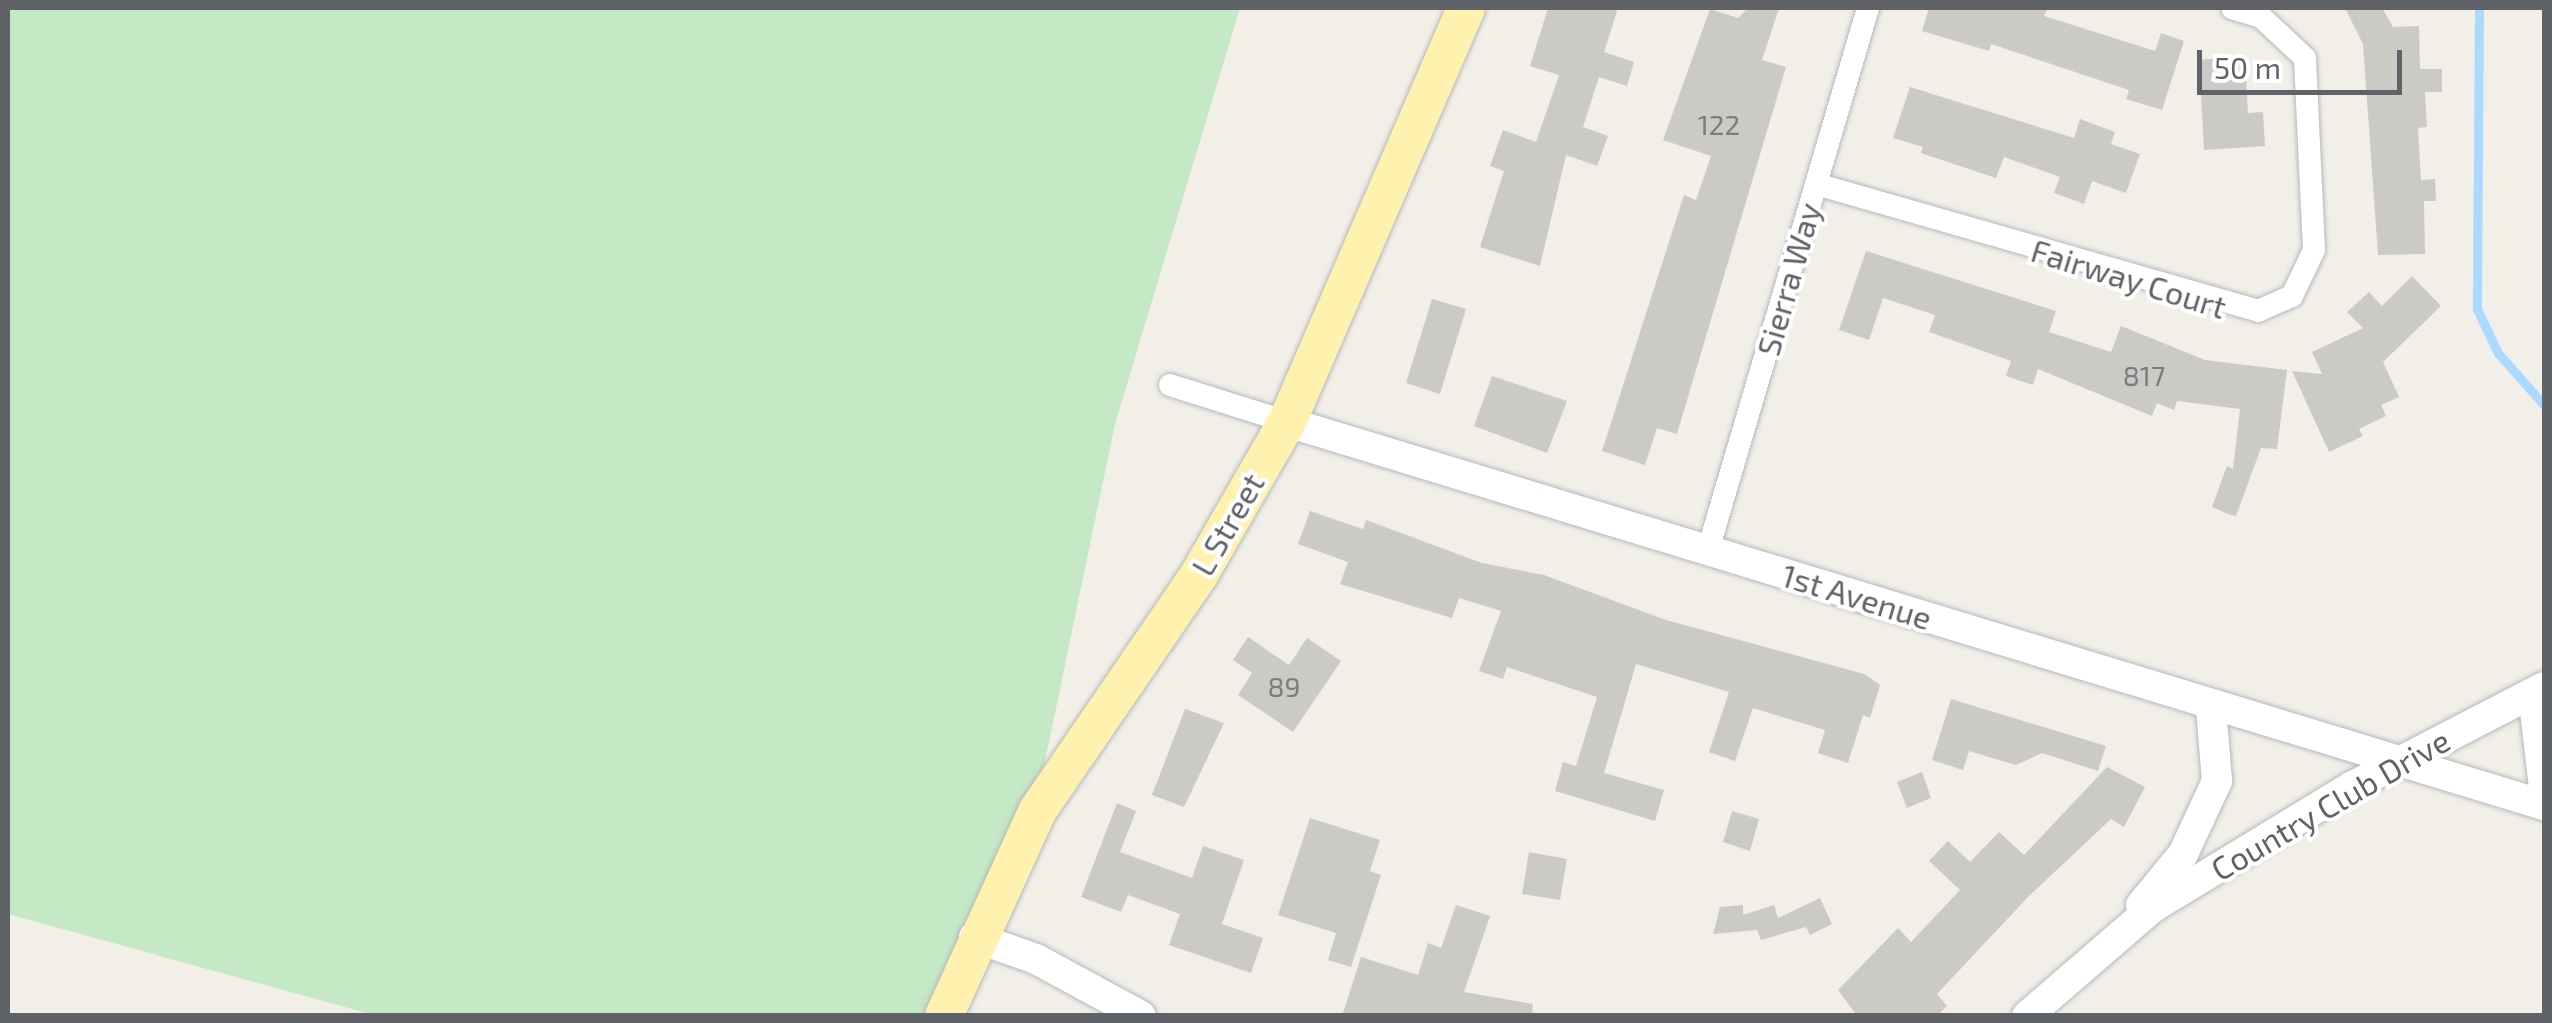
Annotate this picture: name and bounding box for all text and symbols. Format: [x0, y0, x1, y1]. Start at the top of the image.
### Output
scale bar [2202, 30, 2407, 92]
text: 50 m [2214, 49, 2281, 85]
house number: 122 [1698, 107, 1740, 141]
street label: Sierra Way [1748, 198, 1828, 360]
street label: Fairway Court [2027, 230, 2231, 326]
house number: 817 [2123, 358, 2165, 392]
street label: L Street [1182, 466, 1272, 582]
street label: 1st Avenue [1777, 555, 1937, 637]
house number: 89 [1267, 669, 1301, 703]
street label: Country Club Drive [2204, 720, 2456, 888]

